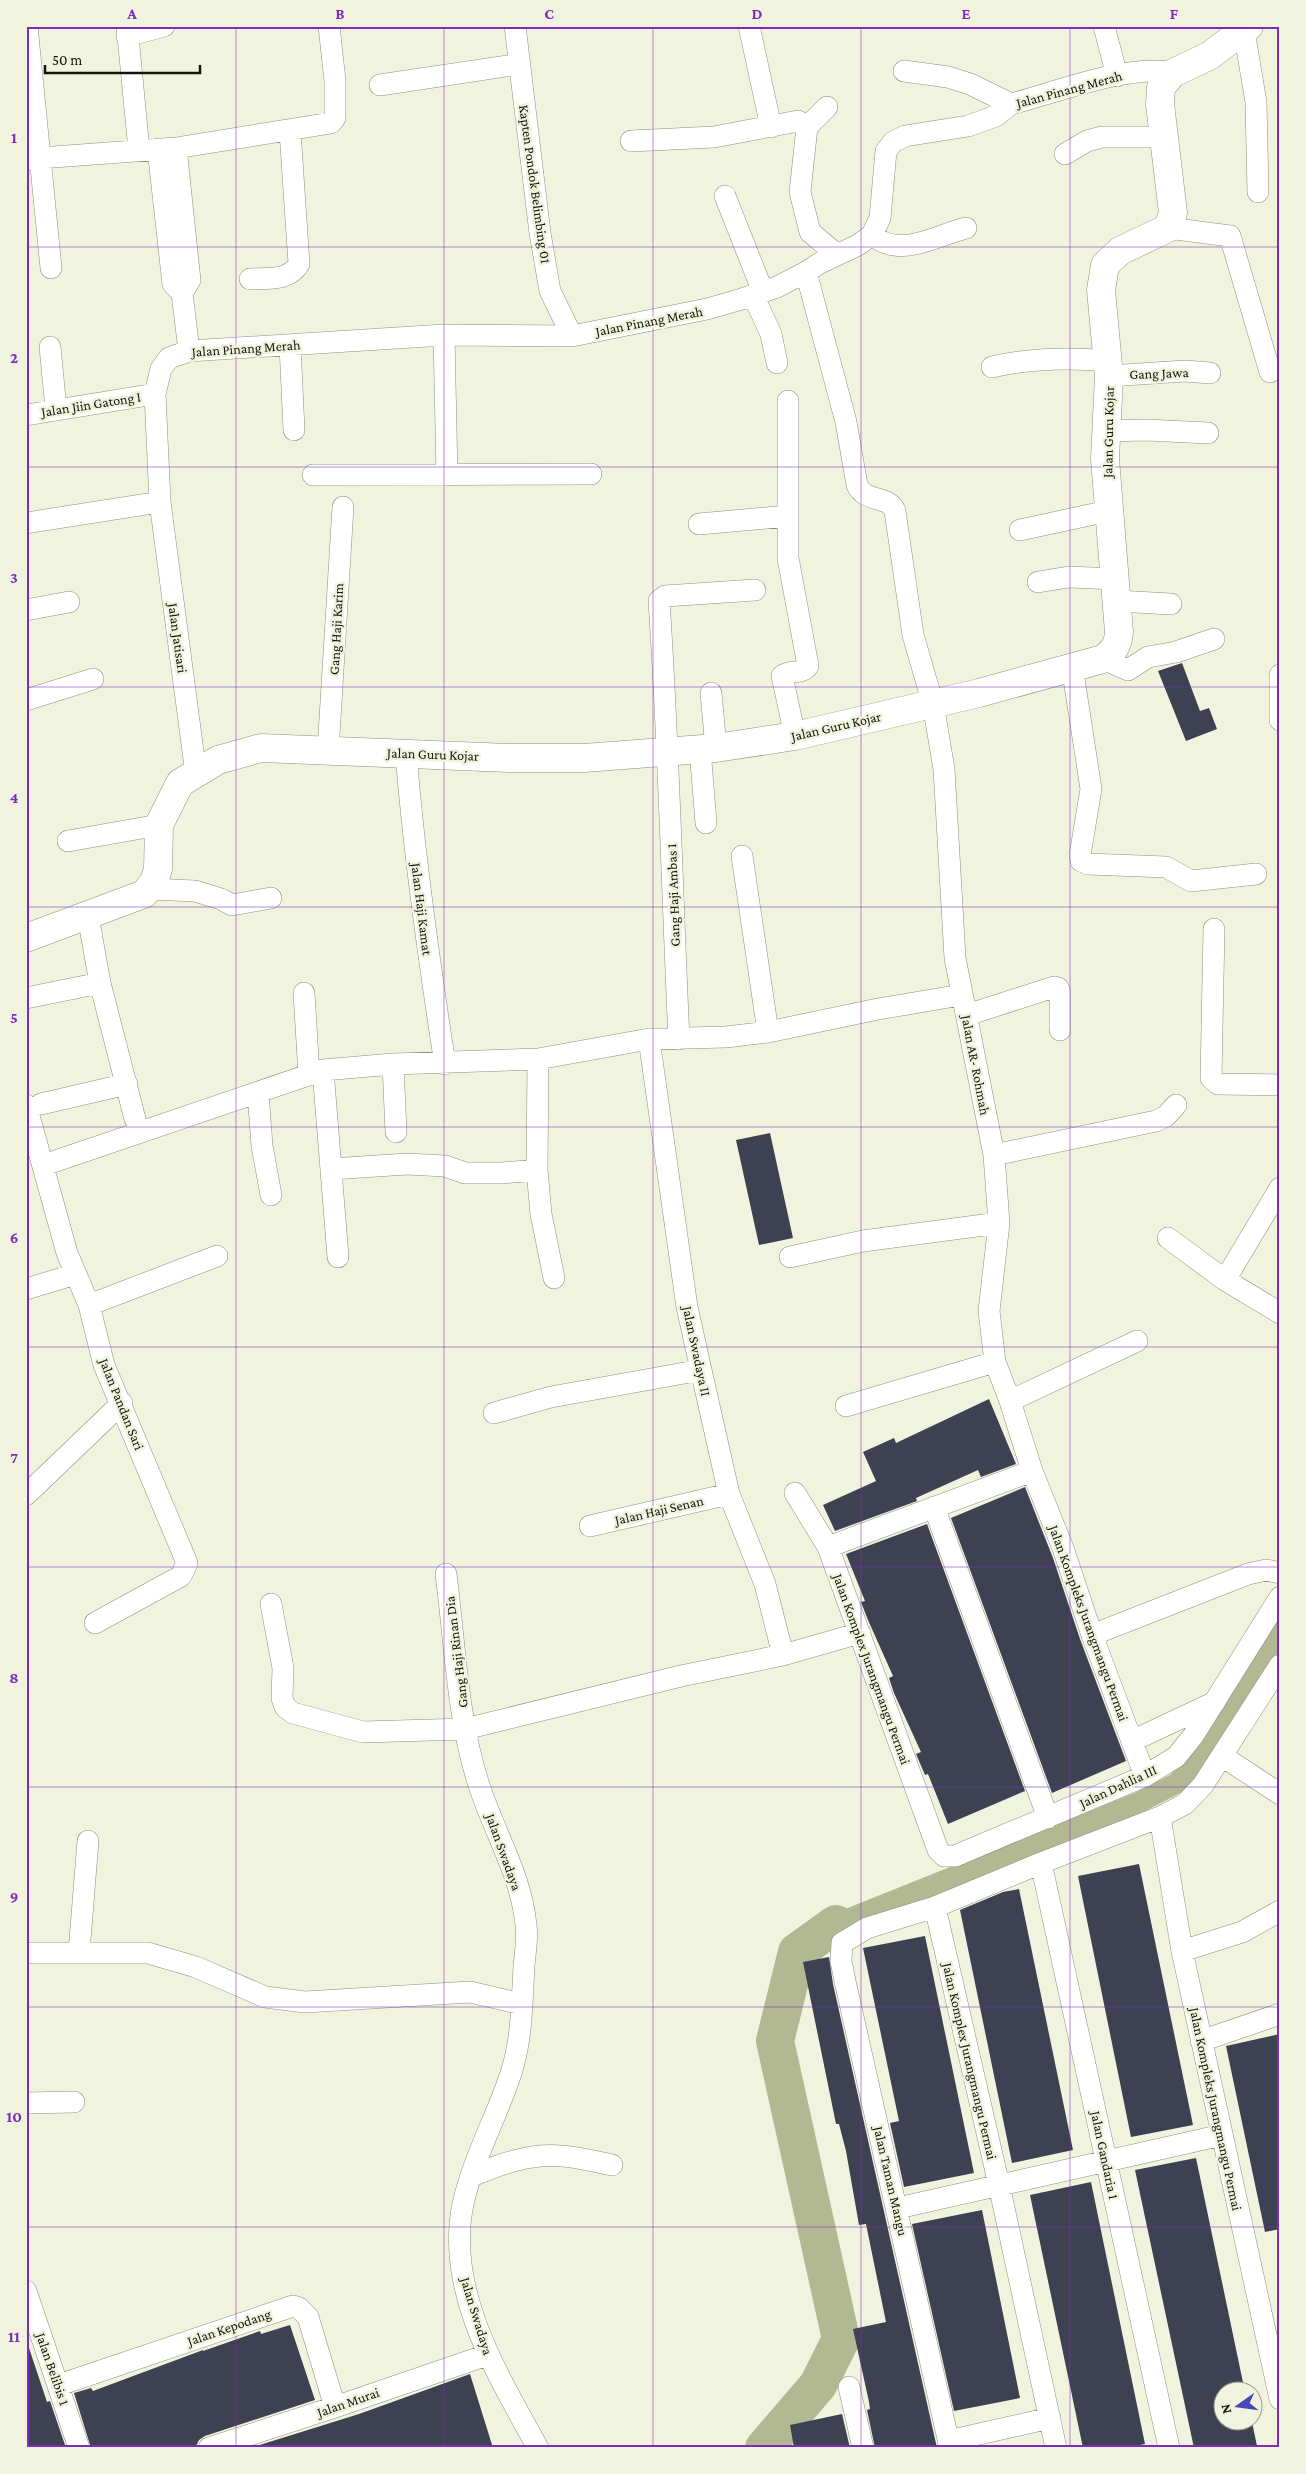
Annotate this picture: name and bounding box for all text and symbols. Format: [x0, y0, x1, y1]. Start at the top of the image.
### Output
text: A [126, 5, 137, 22]
text: B [335, 5, 345, 22]
text: C [544, 5, 554, 22]
text: D [751, 5, 763, 22]
text: E [961, 5, 971, 22]
text: F [1170, 5, 1179, 22]
scale bar [45, 42, 200, 74]
text: 50 m [52, 52, 82, 68]
street label: Jalan Pinang Merah [1012, 67, 1124, 111]
street label: Kapten Pondok Belimbing 01 [516, 104, 554, 265]
text: 1 [11, 129, 17, 146]
street label: Jalan Pinang Merah [592, 303, 704, 340]
street label: Jalan Pinang Merah [189, 336, 301, 360]
text: 2 [10, 349, 18, 366]
street label: Gang Jawa [1129, 364, 1190, 382]
street label: Jalan Guru Kojar [1099, 386, 1118, 480]
street label: Jalan Jiin Gatong I [38, 388, 142, 420]
text: 3 [10, 569, 18, 586]
street label: Gang Haji Karim [326, 583, 347, 675]
street label: Jalan Jatisari [165, 600, 191, 674]
street label: Jalan Guru Kojar [787, 708, 883, 746]
street label: Jalan Guru Kojar [385, 744, 479, 765]
text: 4 [10, 789, 19, 806]
street label: Gang Haji Ambas 1 [663, 843, 684, 947]
street label: Jalan Haji Kamat [407, 860, 436, 957]
text: 5 [10, 1009, 18, 1026]
street label: Jalan AR- Rohmah [958, 1012, 994, 1117]
text: 6 [10, 1229, 18, 1246]
street label: Jalan Swadaya II [679, 1303, 714, 1398]
street label: Jalan Pandan Sari [96, 1354, 148, 1452]
text: 7 [10, 1449, 18, 1466]
street label: Jalan Haji Senan [611, 1492, 706, 1529]
street label: Jalan Kompleks Jurangmangu Permai [1045, 1521, 1132, 1723]
street label: Jalan Komplex Jurangmangu Permai [829, 1570, 914, 1767]
street label: Gang Haji Rinan Dia [441, 1594, 472, 1709]
text: 8 [9, 1669, 19, 1686]
street label: Jalan Dahlia III [1075, 1761, 1159, 1812]
street label: Jalan Swadaya [482, 1810, 525, 1893]
text: 9 [10, 1888, 18, 1905]
street label: Jalan Komplex Jurangmangu Permai [939, 1959, 1001, 2161]
street label: Jalan Kompleks Jurangmangu Permai [1186, 2004, 1245, 2212]
street label: Jalan Gandaria 1 [1087, 2107, 1122, 2201]
text: 10 [6, 2108, 22, 2125]
street label: Jalan Taman Mangu [870, 2123, 912, 2238]
street label: Jalan Swadaya [457, 2273, 497, 2357]
street label: Jalan Kepodang [183, 2305, 273, 2349]
text: 11 [8, 2328, 20, 2345]
street label: Jalan Belibis 1 [32, 2329, 73, 2408]
north arrow [1214, 2382, 1264, 2432]
street label: Jalan Murai [313, 2384, 382, 2421]
text: N [1216, 2402, 1234, 2416]

